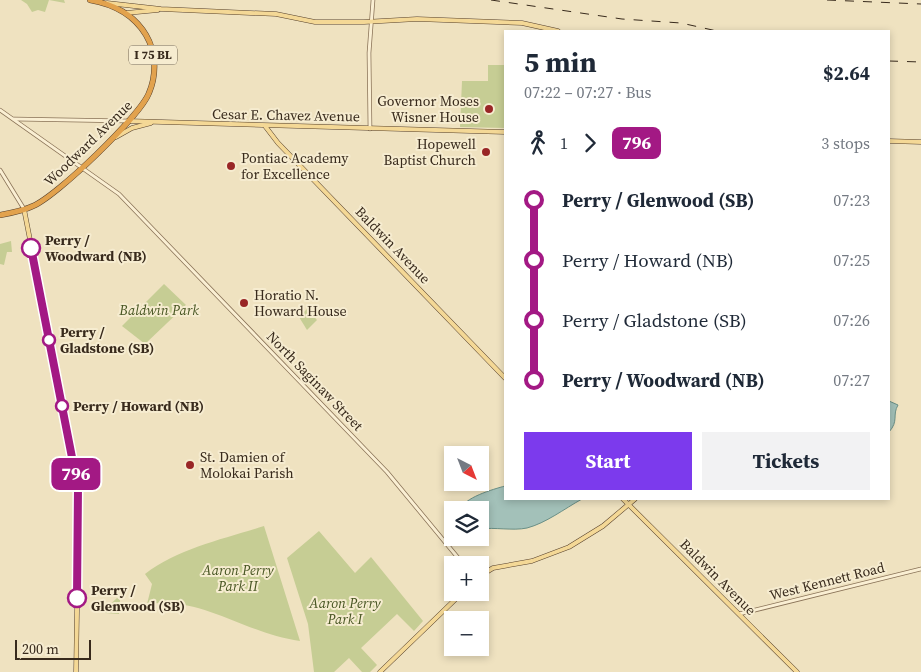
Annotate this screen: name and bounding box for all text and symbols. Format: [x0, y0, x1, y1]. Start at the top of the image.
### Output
text: 5 min [524, 43, 597, 81]
road number: I 75 BL [129, 46, 177, 64]
text: $2.64 [823, 60, 870, 86]
text: 07:22 – 07:27 · Bus [524, 81, 652, 103]
place label: Governor Moses Wisner House [377, 91, 479, 127]
street label: Woodward Avenue [39, 95, 137, 191]
marker: Governor Moses Wisner House [483, 103, 495, 115]
street label: Cesar E. Chavez Avenue [212, 104, 360, 126]
icon: walk [524, 129, 552, 157]
icon: forward [576, 129, 604, 157]
text: 796 [622, 130, 651, 155]
text: 1 [560, 132, 568, 154]
text: 3 stops [821, 132, 870, 154]
place label: Hopewell Baptist Church [384, 134, 476, 170]
marker: Hopewell Baptist Church [480, 146, 492, 158]
place label: Pontiac Academy for Excellence [241, 148, 349, 184]
marker: Pontiac Academy for Excellence [225, 160, 237, 172]
text: Perry / Glenwood (SB) [562, 187, 754, 213]
text: 07:23 [833, 189, 870, 211]
street label: Baldwin Avenue [351, 202, 435, 288]
place label: Perry / Woodward (NB) [45, 230, 147, 266]
marker: Perry / Woodward (NB) [21, 238, 41, 258]
text: Perry / Howard (NB) [562, 247, 734, 273]
text: 07:25 [833, 249, 870, 271]
place label: Horatio N. Howard House [254, 285, 347, 321]
marker: Horatio N. Howard House [238, 297, 250, 309]
park label: Baldwin Park [118, 300, 199, 320]
text: Perry / Gladstone (SB) [562, 307, 747, 333]
text: 07:26 [833, 309, 870, 331]
place label: Perry / Gladstone (SB) [60, 322, 154, 358]
street label: North Saginaw Street [262, 327, 368, 435]
marker: Perry / Gladstone (SB) [42, 333, 56, 347]
text: Perry / Woodward (NB) [562, 367, 765, 393]
text: 07:27 [833, 369, 870, 391]
place label: Perry / Howard (NB) [73, 396, 204, 416]
marker: Perry / Howard (NB) [55, 399, 69, 413]
button: Start [524, 432, 692, 490]
button: Tickets [702, 432, 870, 490]
north arrow [444, 446, 489, 491]
map controls [444, 446, 489, 656]
place label: St. Damien of Molokai Parish [200, 447, 294, 483]
line badge: 796 [47, 458, 105, 490]
marker: St. Damien of Molokai Parish [184, 459, 196, 471]
text: 796 [61, 461, 91, 486]
button: layers [444, 501, 489, 546]
street label: Baldwin Avenue [675, 534, 761, 620]
button: + [444, 556, 489, 601]
street label: West Kennett Road [767, 557, 887, 605]
park label: Aaron Perry Park II [201, 560, 274, 596]
place label: Perry / Glenwood (SB) [91, 580, 185, 616]
marker: Perry / Glenwood (SB) [67, 588, 87, 608]
park label: Aaron Perry Park I [308, 593, 381, 629]
button: − [444, 611, 489, 656]
scale bar [15, 637, 91, 660]
text: 200 m [22, 639, 59, 659]

